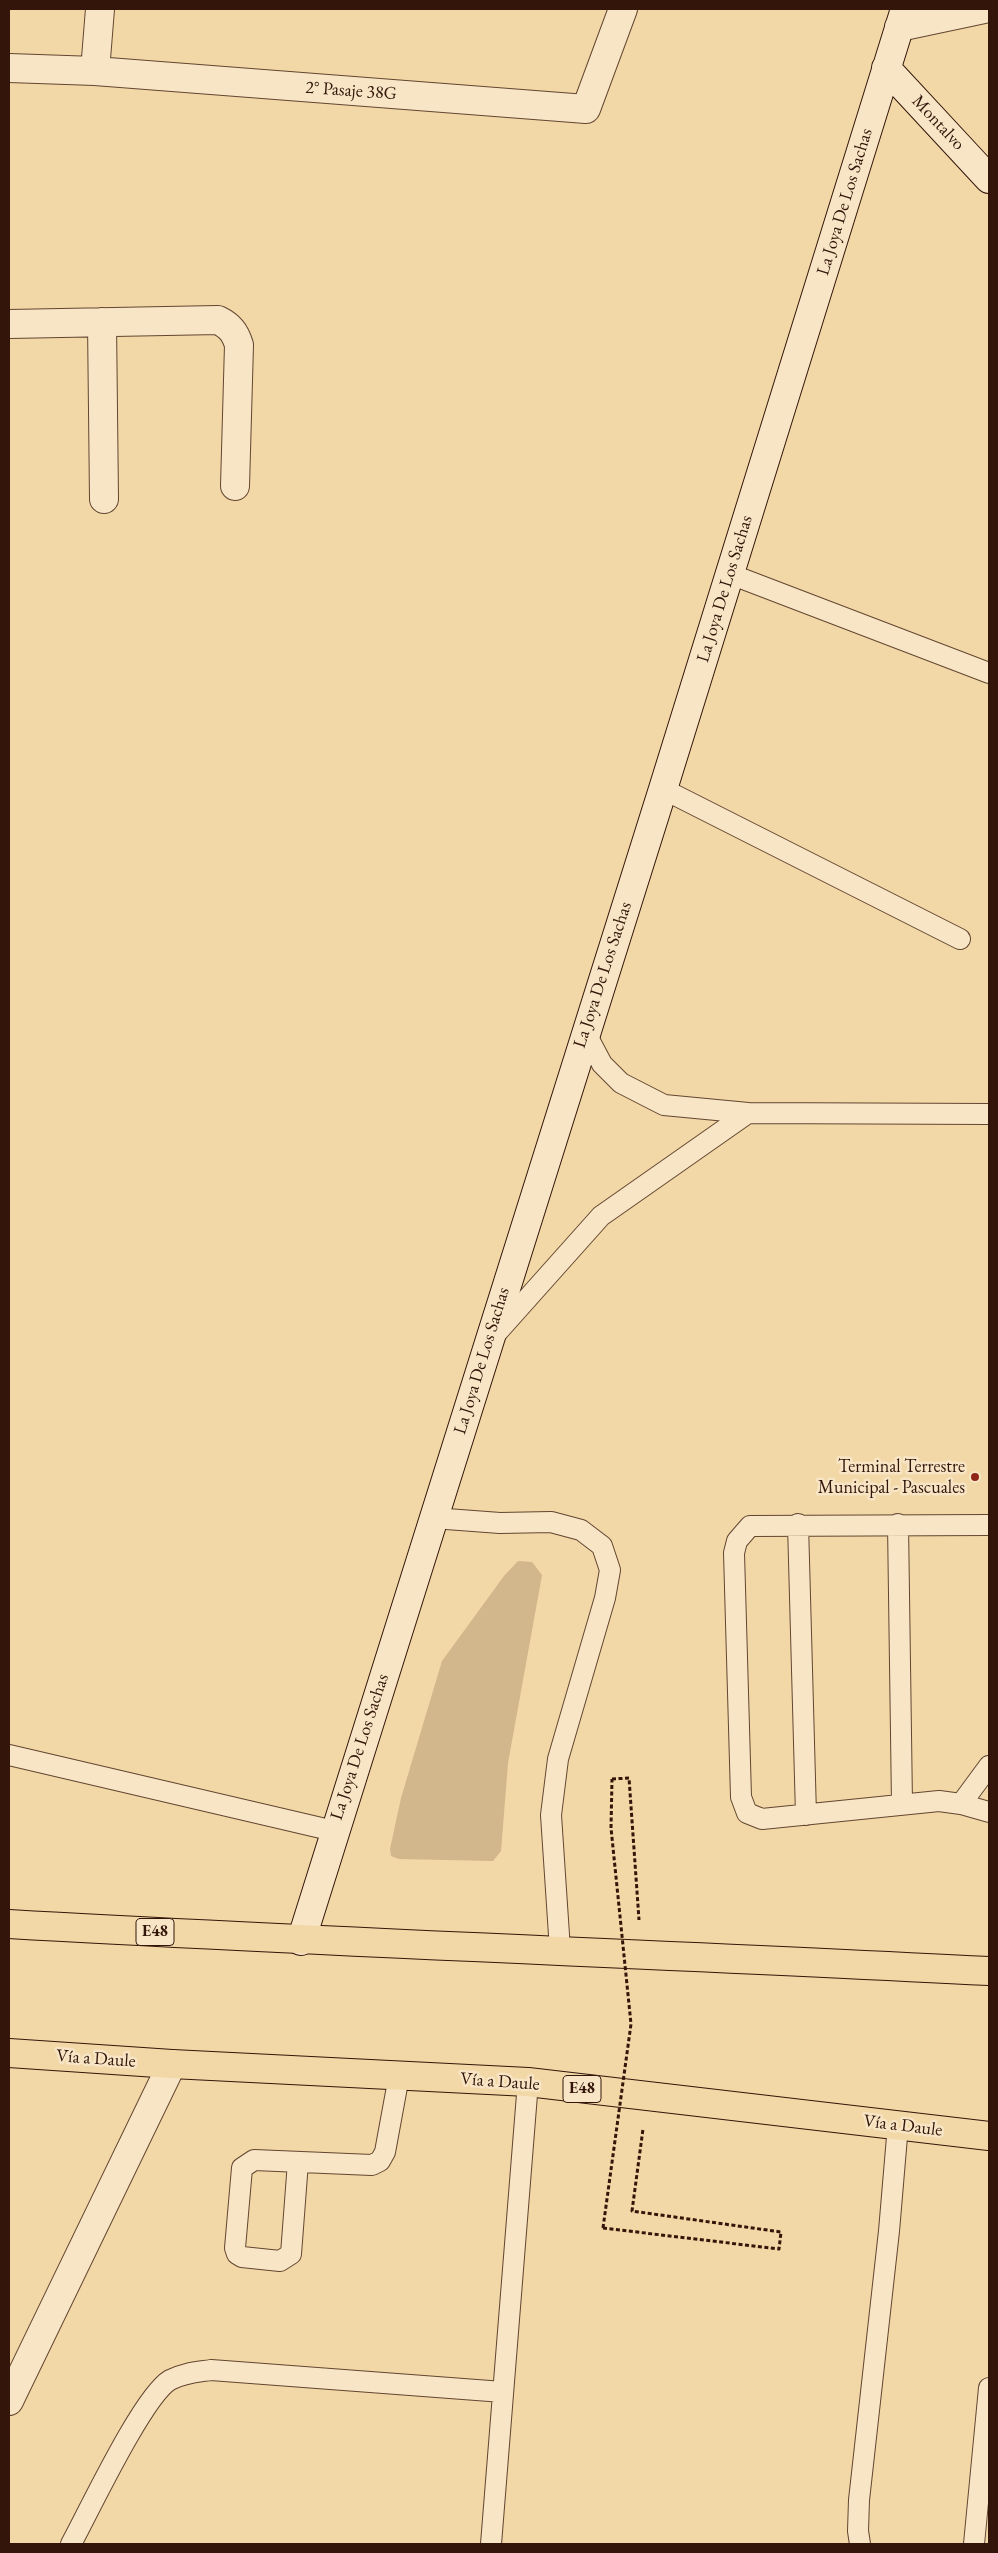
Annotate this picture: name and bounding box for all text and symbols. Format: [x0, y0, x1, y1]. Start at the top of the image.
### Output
street label: 2° Pasaje 38G [305, 77, 397, 105]
street label: Montalvo [907, 91, 969, 155]
street label: La Joya De Los Sachas [812, 126, 878, 278]
street label: La Joya De Los Sachas [692, 513, 758, 665]
street label: La Joya De Los Sachas [569, 899, 637, 1051]
street label: La Joya De Los Sachas [449, 1285, 515, 1437]
place label: Terminal Terrestre Municipal - Pascuales [818, 1456, 965, 1498]
marker: Terminal Terrestre Municipal - Pascuales [969, 1471, 981, 1483]
street label: La Joya De Los Sachas [326, 1671, 394, 1823]
road number: E48 [136, 1918, 174, 1945]
street label: Vía a Daule [56, 2045, 136, 2073]
street label: Vía a Daule [460, 2068, 540, 2096]
road number: E48 [563, 2076, 601, 2102]
street label: Vía a Daule [862, 2110, 944, 2142]

